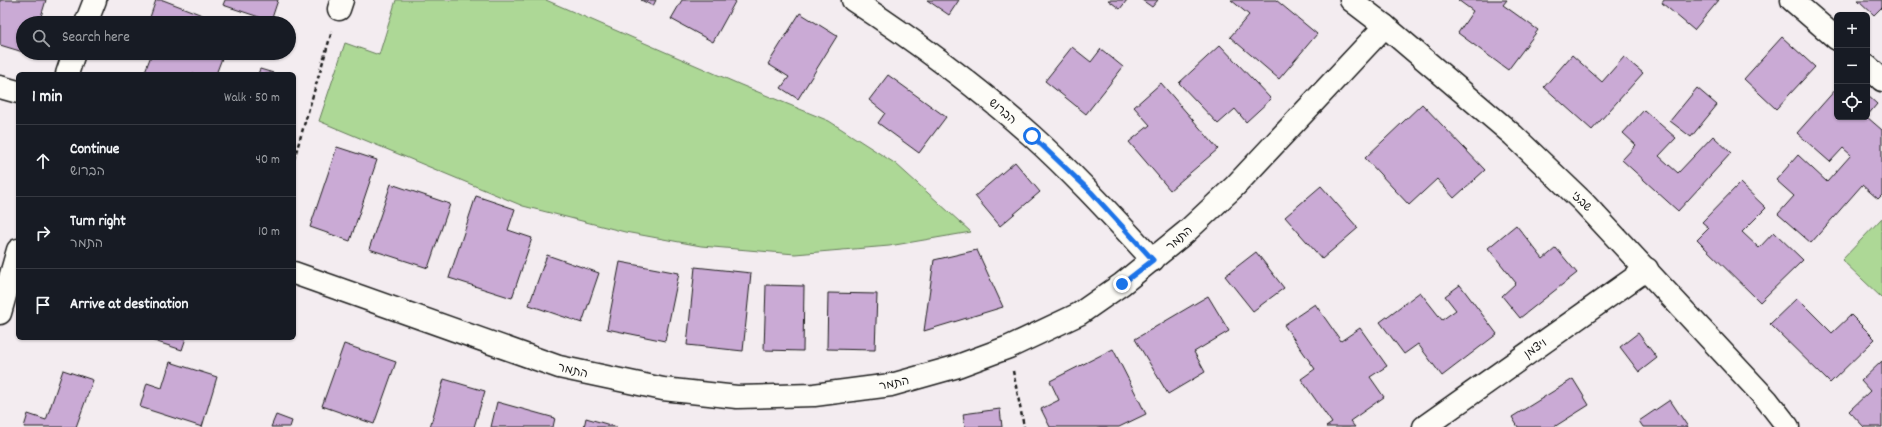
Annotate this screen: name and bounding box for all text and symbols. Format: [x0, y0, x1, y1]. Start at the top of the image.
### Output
map controls [1834, 12, 1870, 120]
button: + [1834, 12, 1870, 48]
search box [16, 16, 296, 60]
icon: search [30, 27, 52, 49]
text: Search here [62, 27, 130, 49]
button: − [1834, 48, 1870, 84]
button: locate [1834, 84, 1870, 120]
text: 1 min [32, 86, 62, 110]
text: Walk · 50 m [224, 89, 280, 108]
street label: הברוש [984, 95, 1020, 129]
route start [1023, 127, 1041, 145]
text: Continue [70, 139, 119, 161]
icon: ahead [32, 150, 54, 172]
text: 40 m [256, 151, 280, 170]
text: הברוש [70, 163, 105, 182]
street label: שבזי [1567, 188, 1595, 216]
text: Turn right [70, 211, 126, 233]
icon: right [32, 222, 54, 244]
text: 10 m [258, 223, 280, 242]
street label: התמר [1163, 223, 1197, 256]
text: התמר [70, 235, 103, 254]
route end [1113, 275, 1131, 293]
icon: arrive [32, 294, 54, 316]
text: Arrive at destination [70, 294, 188, 316]
street label: ויצמן [1521, 335, 1551, 363]
street label: התמר [556, 360, 589, 383]
street label: התמר [878, 373, 911, 396]

